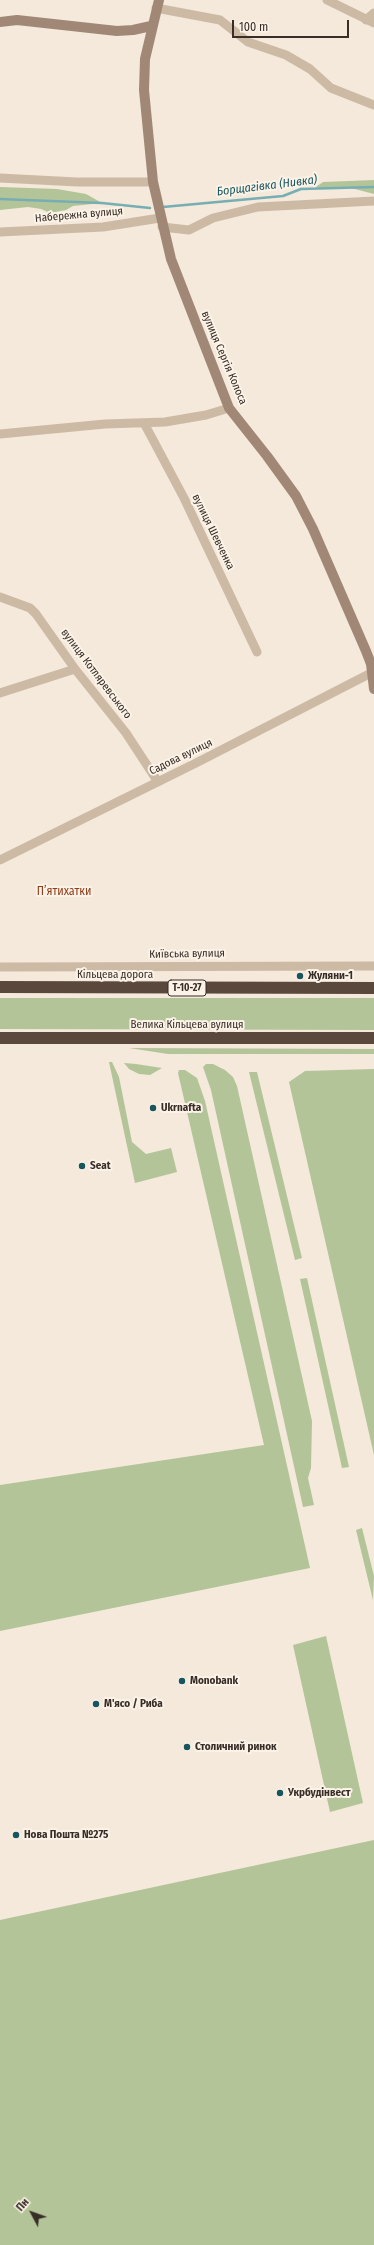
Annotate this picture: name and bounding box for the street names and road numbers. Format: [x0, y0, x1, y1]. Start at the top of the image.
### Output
street label: Набережна вулиця [34, 205, 124, 225]
street label: вулиця Сергія Колоса [198, 309, 250, 407]
street label: вулиця Шевченка [189, 492, 237, 572]
street label: вулиця Котляревського [58, 626, 134, 722]
street label: Садова вулиця [147, 736, 215, 778]
street label: Київська вулиця [149, 947, 225, 961]
street label: Кільцева дорога [77, 968, 153, 982]
road number: Т-10-27 [168, 980, 206, 996]
street label: Велика Кільцева вулиця [131, 1018, 243, 1032]

